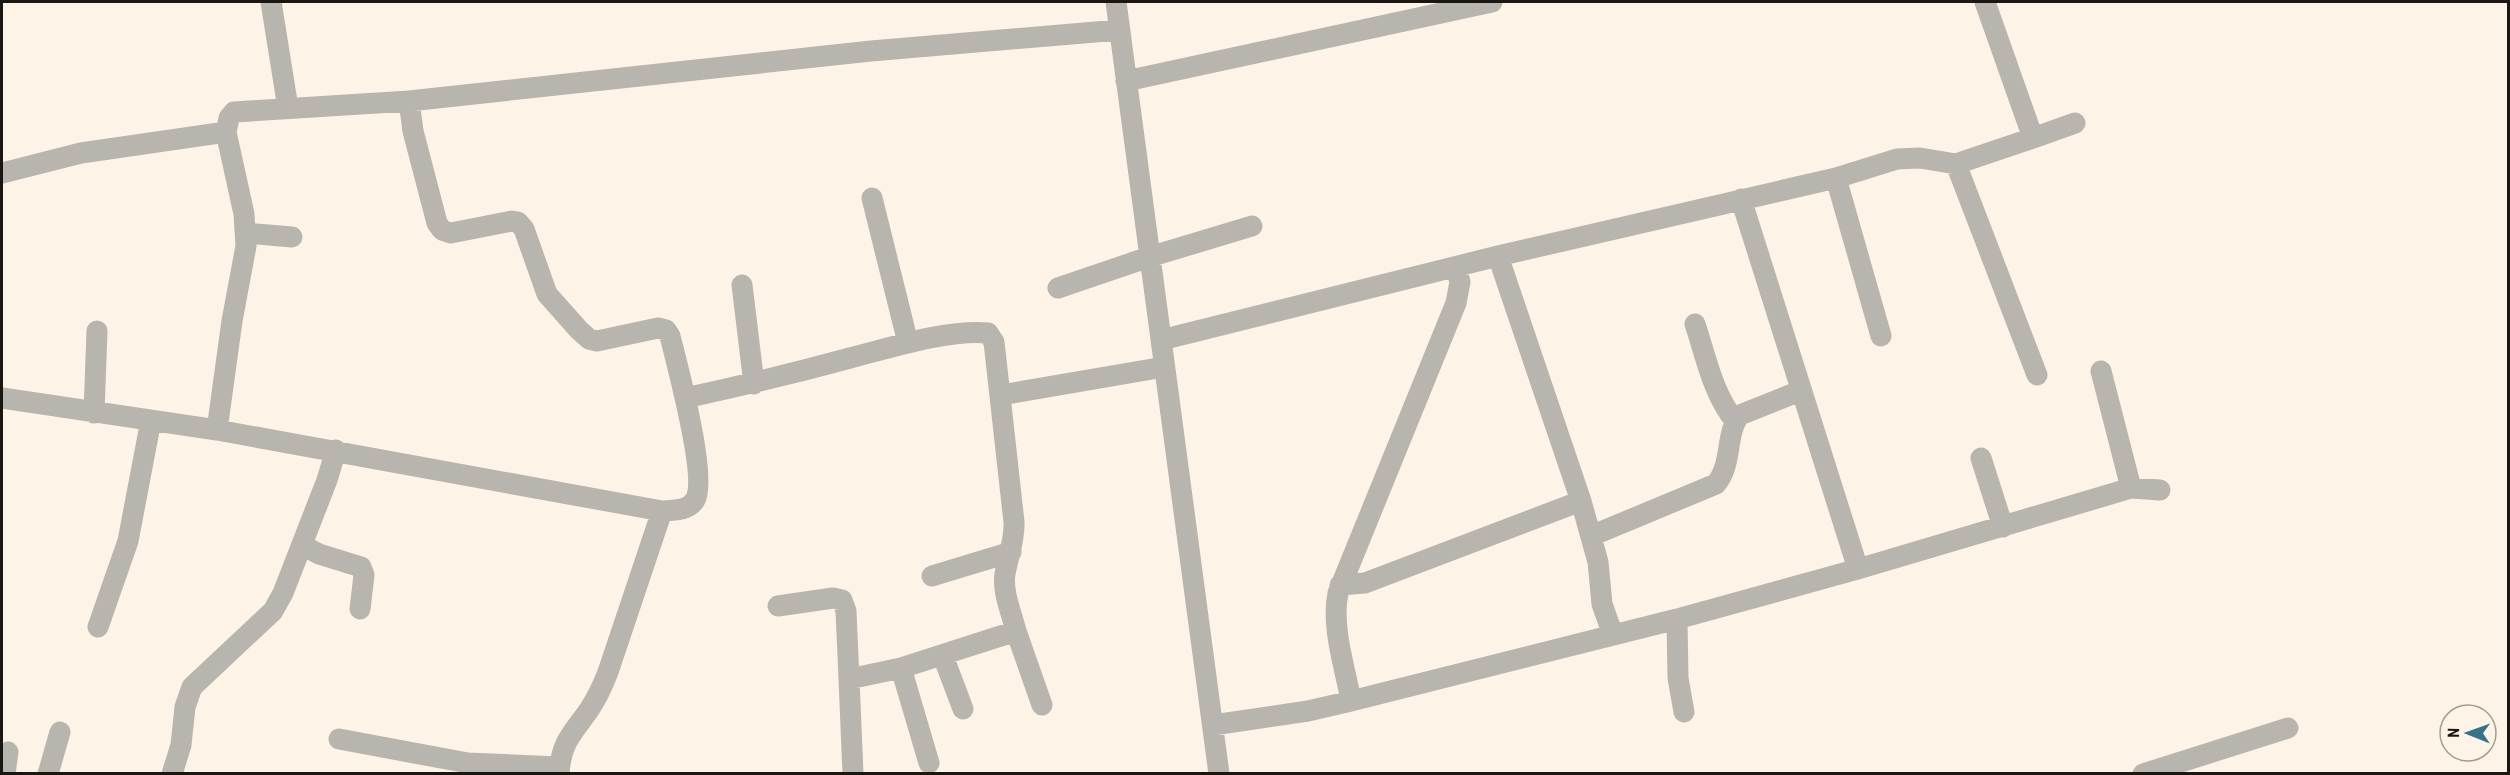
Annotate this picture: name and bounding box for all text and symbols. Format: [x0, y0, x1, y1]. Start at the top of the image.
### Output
north arrow [2438, 703, 2498, 763]
text: N [2444, 728, 2463, 738]

